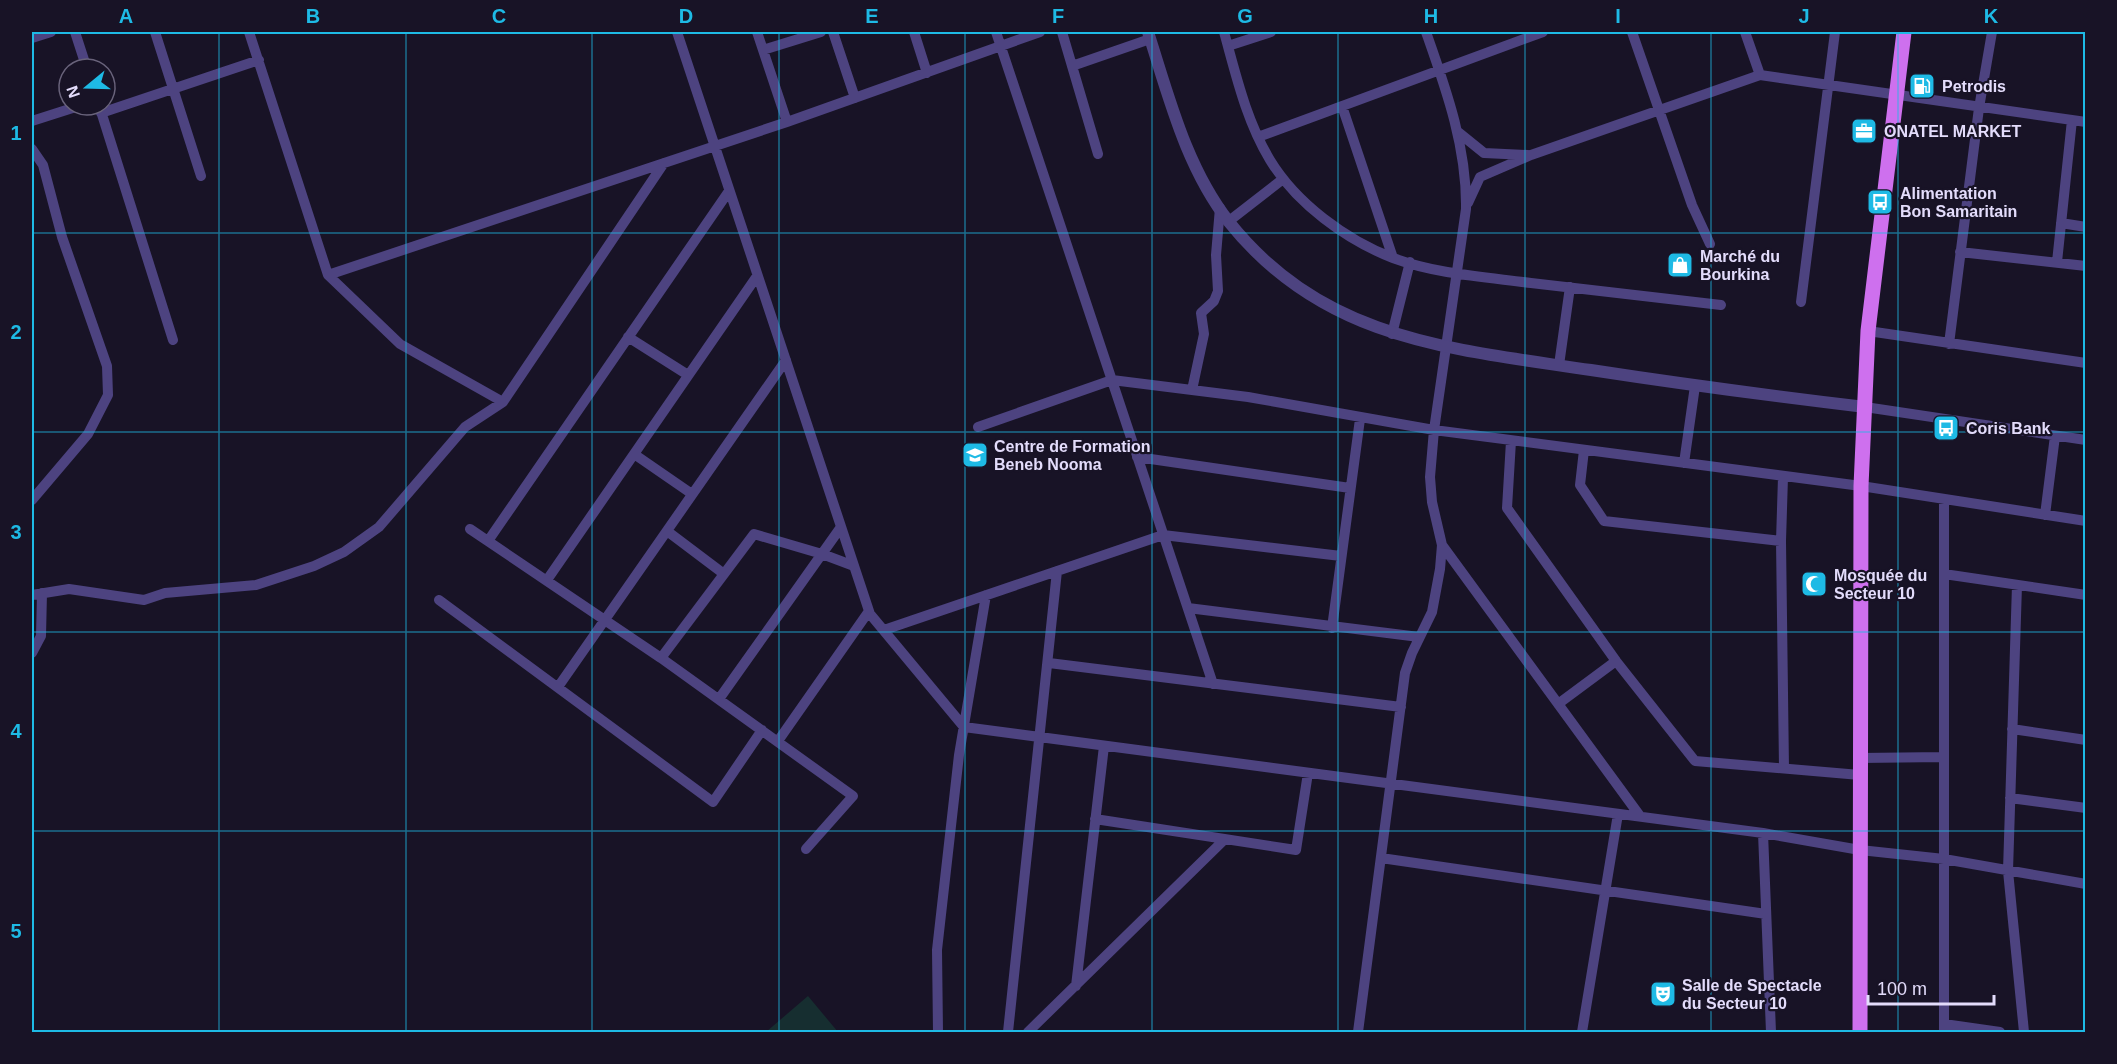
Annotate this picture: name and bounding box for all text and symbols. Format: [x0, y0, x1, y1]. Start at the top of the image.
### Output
text: A [119, 5, 133, 27]
text: B [306, 5, 320, 27]
text: C [492, 5, 506, 27]
text: D [679, 5, 693, 27]
text: E [865, 5, 879, 27]
text: F [1052, 5, 1064, 27]
text: G [1237, 5, 1253, 27]
text: H [1424, 5, 1438, 27]
text: I [1615, 5, 1621, 27]
text: J [1798, 5, 1810, 27]
text: K [1984, 5, 1999, 27]
north arrow [57, 57, 117, 117]
fuel station icon: Petrodis [1907, 71, 1937, 101]
place label: Petrodis [1942, 78, 2006, 95]
text: N [63, 83, 83, 100]
office icon: ONATEL MARKET [1849, 116, 1879, 146]
text: 1 [10, 122, 22, 144]
place label: ONATEL MARKET [1884, 123, 2021, 140]
place label: Alimentation Bon Samaritain [1900, 185, 2017, 220]
bus stop icon: Alimentation Bon Samaritain [1865, 187, 1895, 217]
place label: Marché du Bourkina [1700, 248, 1780, 283]
shop icon: Marché du Bourkina [1665, 250, 1695, 280]
text: 2 [10, 321, 22, 343]
bus stop icon: Coris Bank [1931, 413, 1961, 443]
place label: Coris Bank [1966, 420, 2051, 437]
place label: Centre de Formation Beneb Nooma [994, 438, 1150, 473]
school or university icon: Centre de Formation Beneb Nooma [960, 440, 990, 470]
text: 3 [10, 521, 22, 543]
place label: Mosquée du Secteur 10 [1834, 567, 1927, 602]
mosque icon: Mosquée du Secteur 10 [1799, 569, 1829, 599]
text: 4 [10, 720, 22, 742]
text: 5 [10, 920, 22, 942]
scale bar [1868, 968, 1994, 1006]
place label: Salle de Spectacle du Secteur 10 [1682, 977, 1822, 1012]
theatre icon: Salle de Spectacle du Secteur 10 [1648, 979, 1678, 1009]
text: 100 m [1877, 979, 1927, 999]

